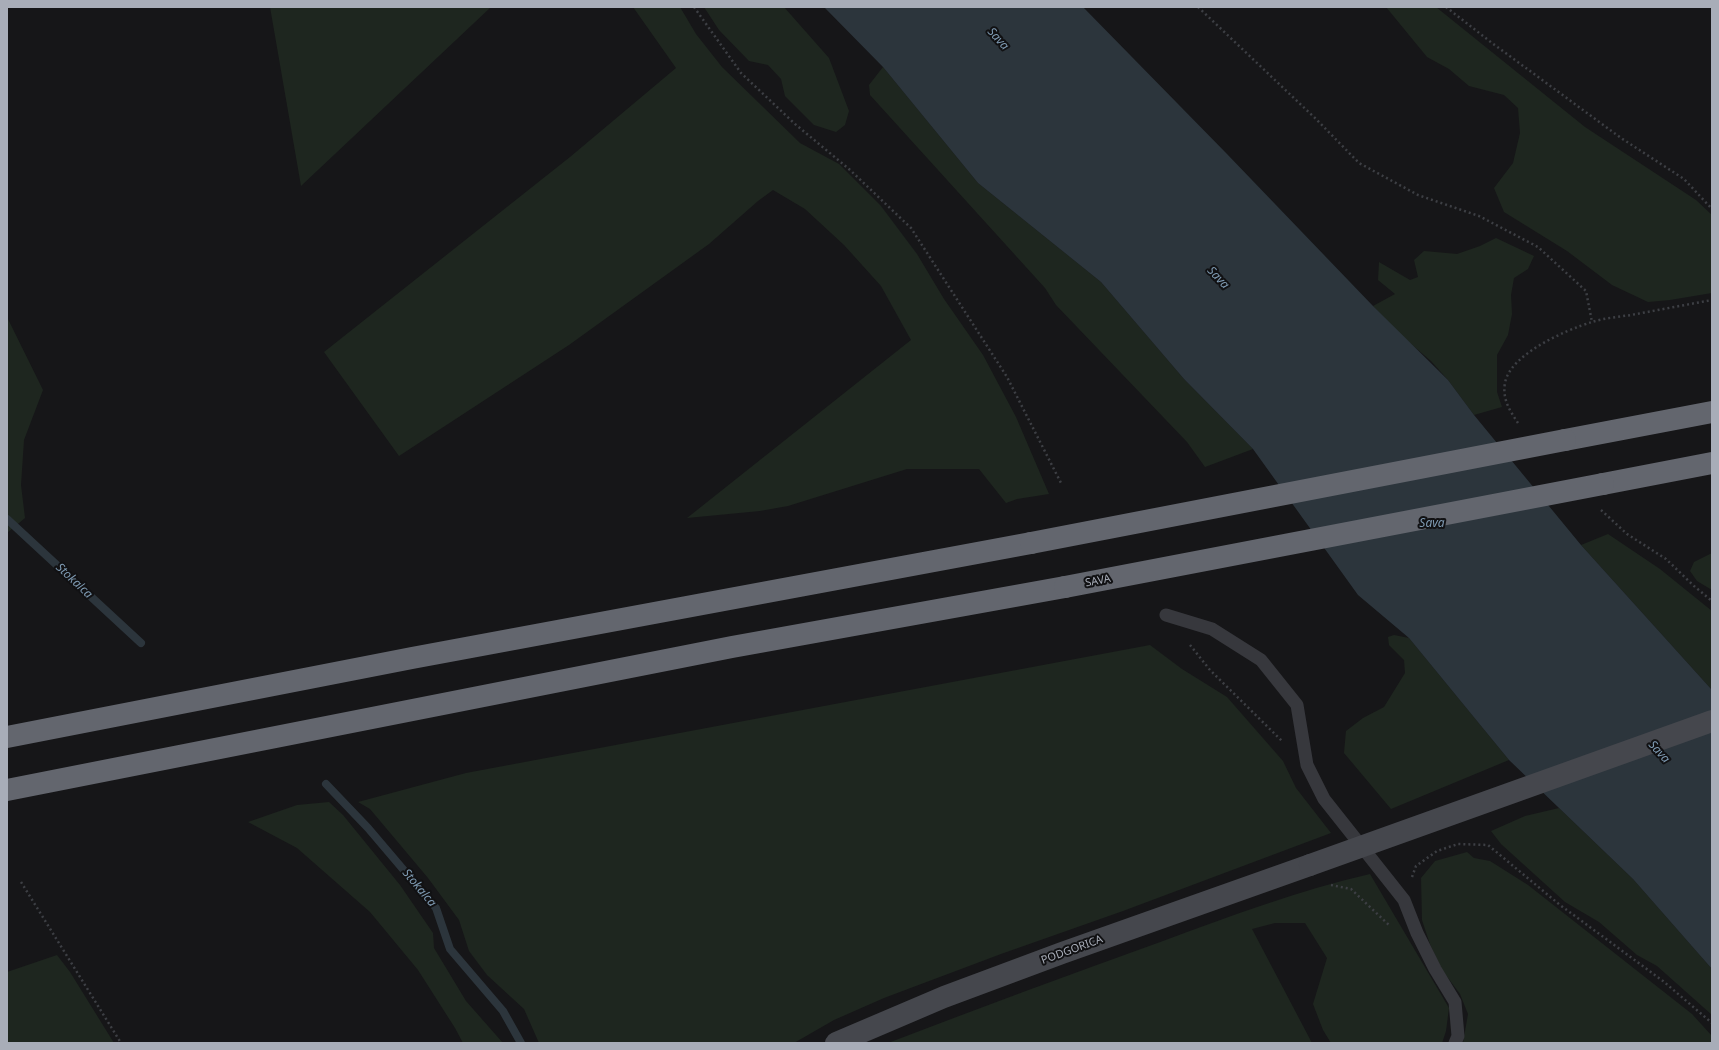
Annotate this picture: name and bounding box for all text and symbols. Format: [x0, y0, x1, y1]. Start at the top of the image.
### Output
water label: Sava [984, 25, 1012, 53]
water label: Sava [1204, 264, 1232, 292]
water label: Sava [1419, 517, 1445, 531]
water label: Stokalca [53, 560, 95, 602]
street label: SAVA [1084, 572, 1112, 590]
water label: Sava [1645, 738, 1673, 766]
water label: Stokalca [399, 866, 439, 910]
street label: PODGORICA [1039, 933, 1105, 967]

